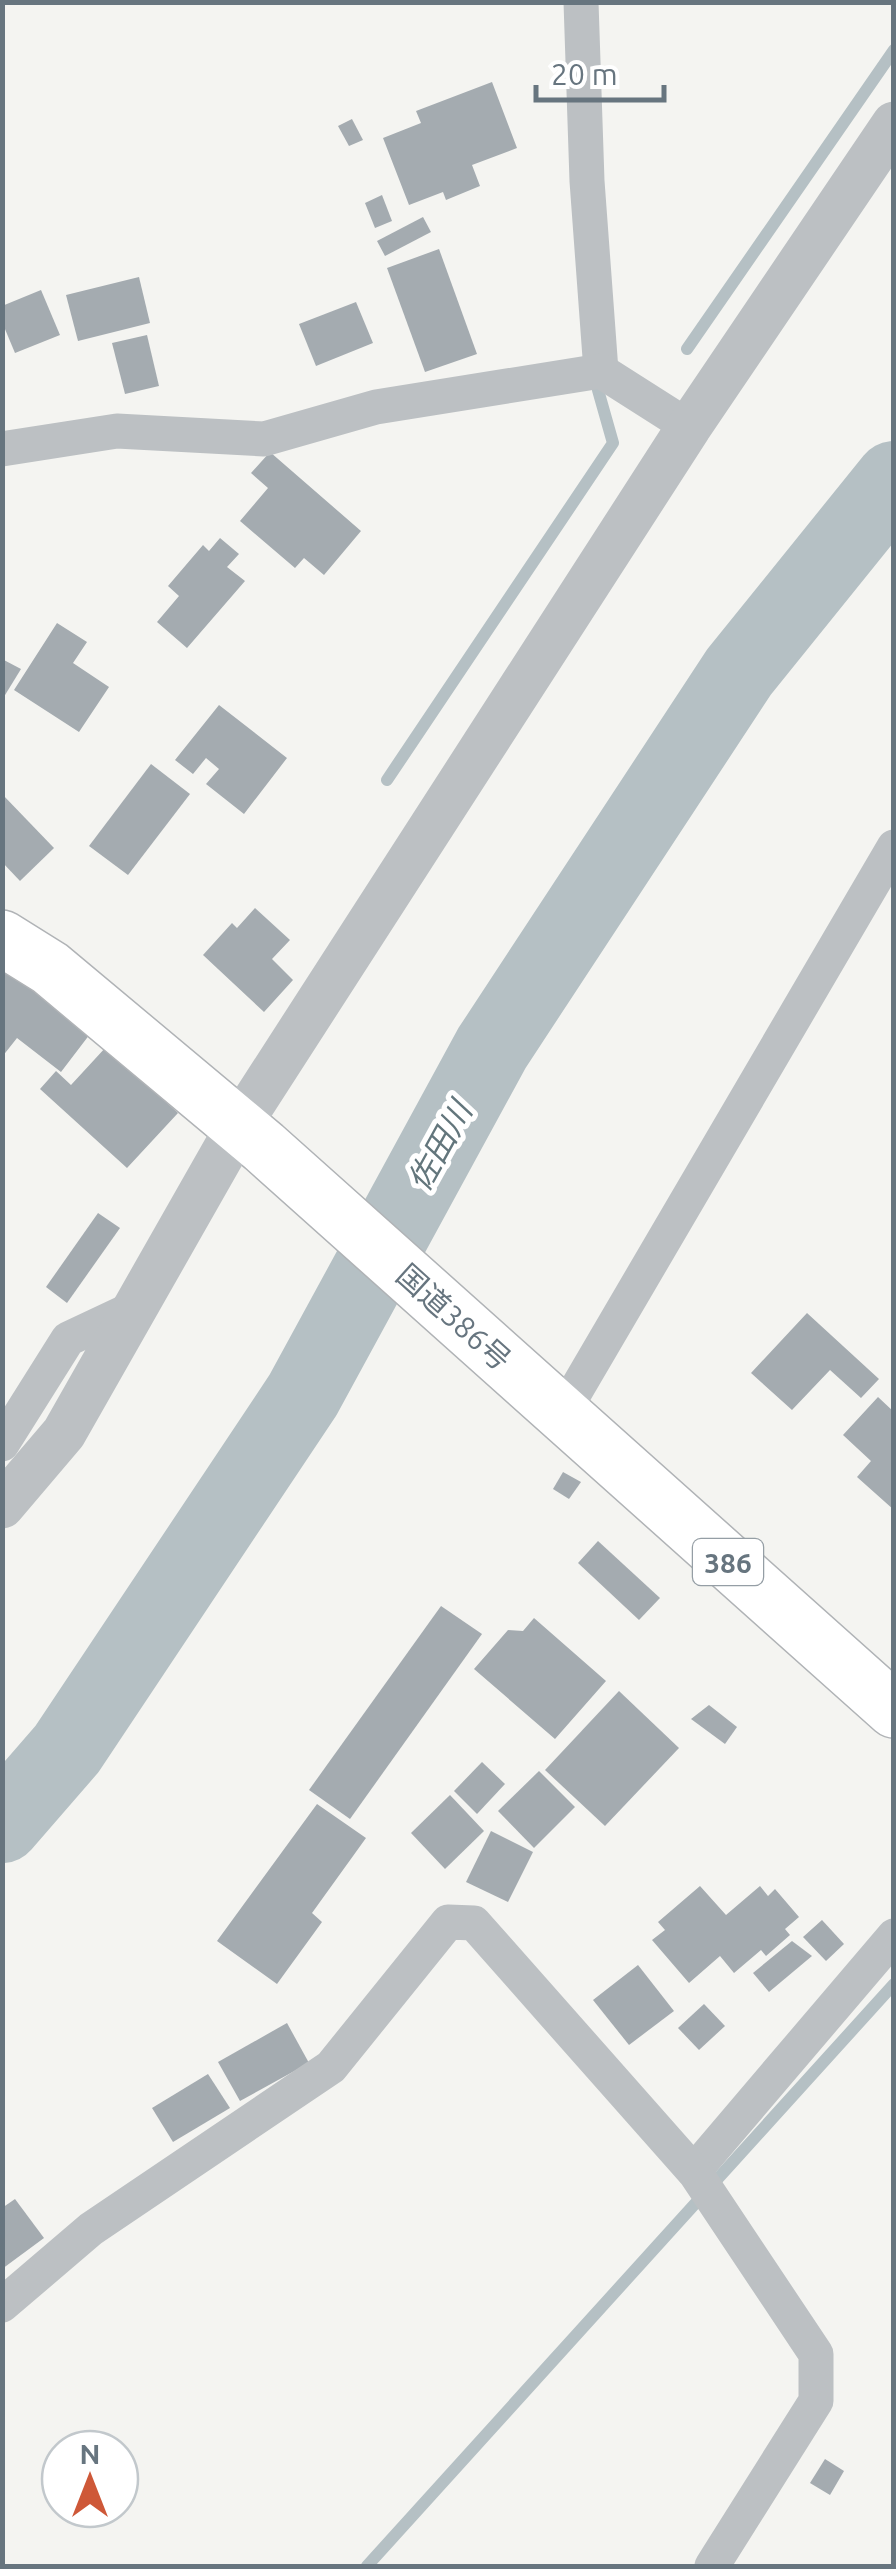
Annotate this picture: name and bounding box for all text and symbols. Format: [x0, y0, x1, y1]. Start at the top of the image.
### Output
scale bar [536, 40, 664, 102]
text: 20 m [551, 57, 618, 91]
water label: 佐田川 [400, 1093, 479, 1197]
street label: 国道386号 [390, 1257, 518, 1377]
road number: 386 [693, 1539, 763, 1585]
north arrow [40, 2429, 140, 2529]
text: N [80, 2438, 100, 2469]

